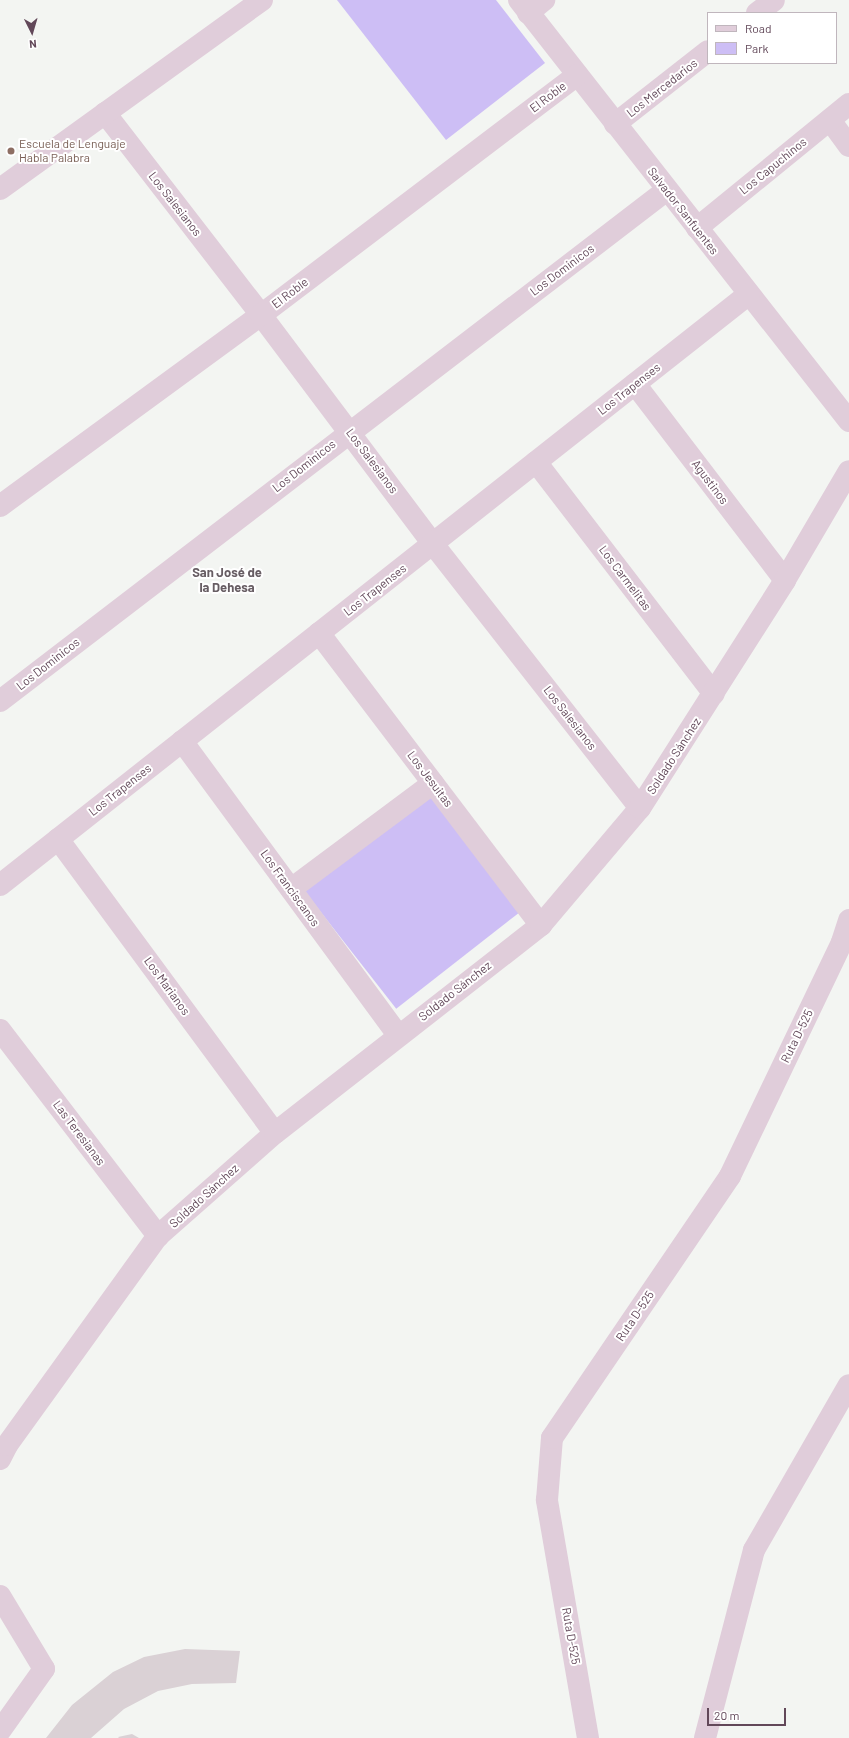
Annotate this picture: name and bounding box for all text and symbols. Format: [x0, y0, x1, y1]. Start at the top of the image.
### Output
north arrow [12, 12, 52, 52]
legend [707, 12, 837, 64]
text: Road [745, 21, 772, 35]
text: N [29, 38, 37, 51]
text: Park [745, 41, 769, 55]
street label: Los Mercedarios [624, 56, 700, 120]
street label: El Roble [527, 79, 569, 115]
street label: Los Capuchinos [736, 134, 810, 198]
place label: Escuela de Lenguaje Habla Palabra [19, 137, 126, 165]
marker: Escuela de Lenguaje Habla Palabra [6, 146, 16, 156]
street label: Salvador Sanfuentes [644, 164, 722, 258]
street label: Los Salesianos [146, 169, 204, 239]
street label: Los Dominicos [527, 241, 597, 299]
street label: El Roble [269, 275, 311, 311]
street label: Los Trapenses [595, 360, 663, 418]
street label: Los Salesianos [343, 426, 401, 496]
street label: Los Dominicos [269, 437, 339, 495]
street label: Agustinos [689, 457, 731, 507]
street label: Los Carmelitas [596, 543, 654, 613]
street label: Los Trapenses [341, 561, 409, 619]
district label: San José de la Dehesa [192, 565, 262, 596]
street label: Los Dominicos [13, 635, 83, 693]
street label: Los Salesianos [541, 683, 599, 753]
street label: Soldado Sánchez [644, 715, 704, 797]
street label: Los Jesuitas [404, 748, 456, 810]
street label: Los Trapenses [86, 761, 154, 819]
street label: Los Franciscanos [257, 847, 323, 929]
street label: Los Marianos [141, 954, 193, 1018]
street label: Soldado Sánchez [416, 958, 494, 1024]
street label: Ruta D-525 [778, 1007, 816, 1065]
street label: Las Teresianas [50, 1098, 108, 1168]
street label: Soldado Sánchez [166, 1161, 242, 1231]
street label: Ruta D-525 [613, 1288, 657, 1344]
street label: Ruta D-525 [559, 1606, 583, 1666]
scale bar [709, 1700, 788, 1726]
text: 20 m [714, 1708, 740, 1722]

